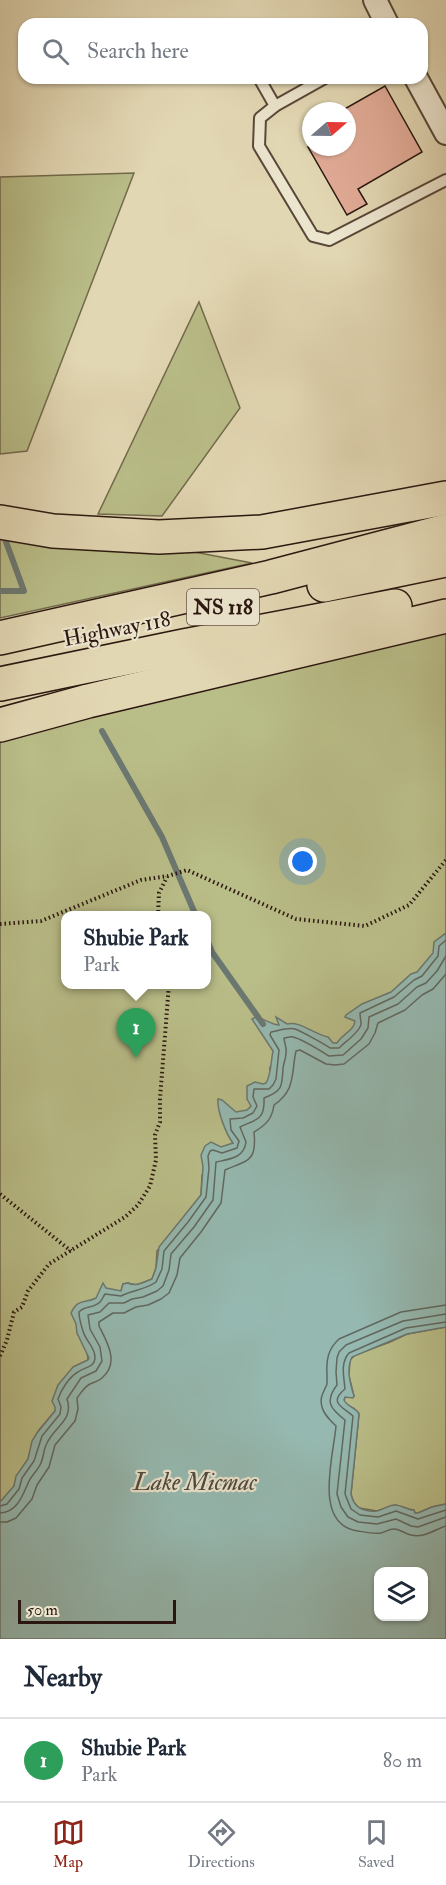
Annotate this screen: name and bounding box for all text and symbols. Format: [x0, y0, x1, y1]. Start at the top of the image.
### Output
search box [18, 18, 428, 84]
icon: search [39, 35, 72, 68]
text: Search here [87, 37, 189, 65]
north arrow [302, 102, 356, 156]
road number: NS 118 [187, 589, 259, 625]
street label: Highway 118 [61, 605, 173, 653]
your location [288, 847, 317, 876]
popup [61, 911, 211, 989]
text: Shubie Park [83, 924, 189, 952]
text: Park [83, 952, 120, 977]
pin: 1 [116, 1008, 156, 1058]
water label: Lake Micmac [132, 1467, 257, 1498]
map controls [374, 1567, 428, 1621]
button: layers [374, 1567, 428, 1621]
scale bar [18, 1597, 176, 1624]
text: 50 m [27, 1600, 58, 1620]
text: Nearby [24, 1662, 102, 1694]
text: Shubie Park [81, 1734, 186, 1762]
text: 1 [40, 1748, 47, 1773]
text: 80 m [383, 1748, 422, 1773]
text: Park [81, 1762, 117, 1787]
tab: Map [52, 1816, 85, 1872]
tab: Directions [188, 1816, 255, 1872]
tab: Saved [358, 1816, 394, 1872]

